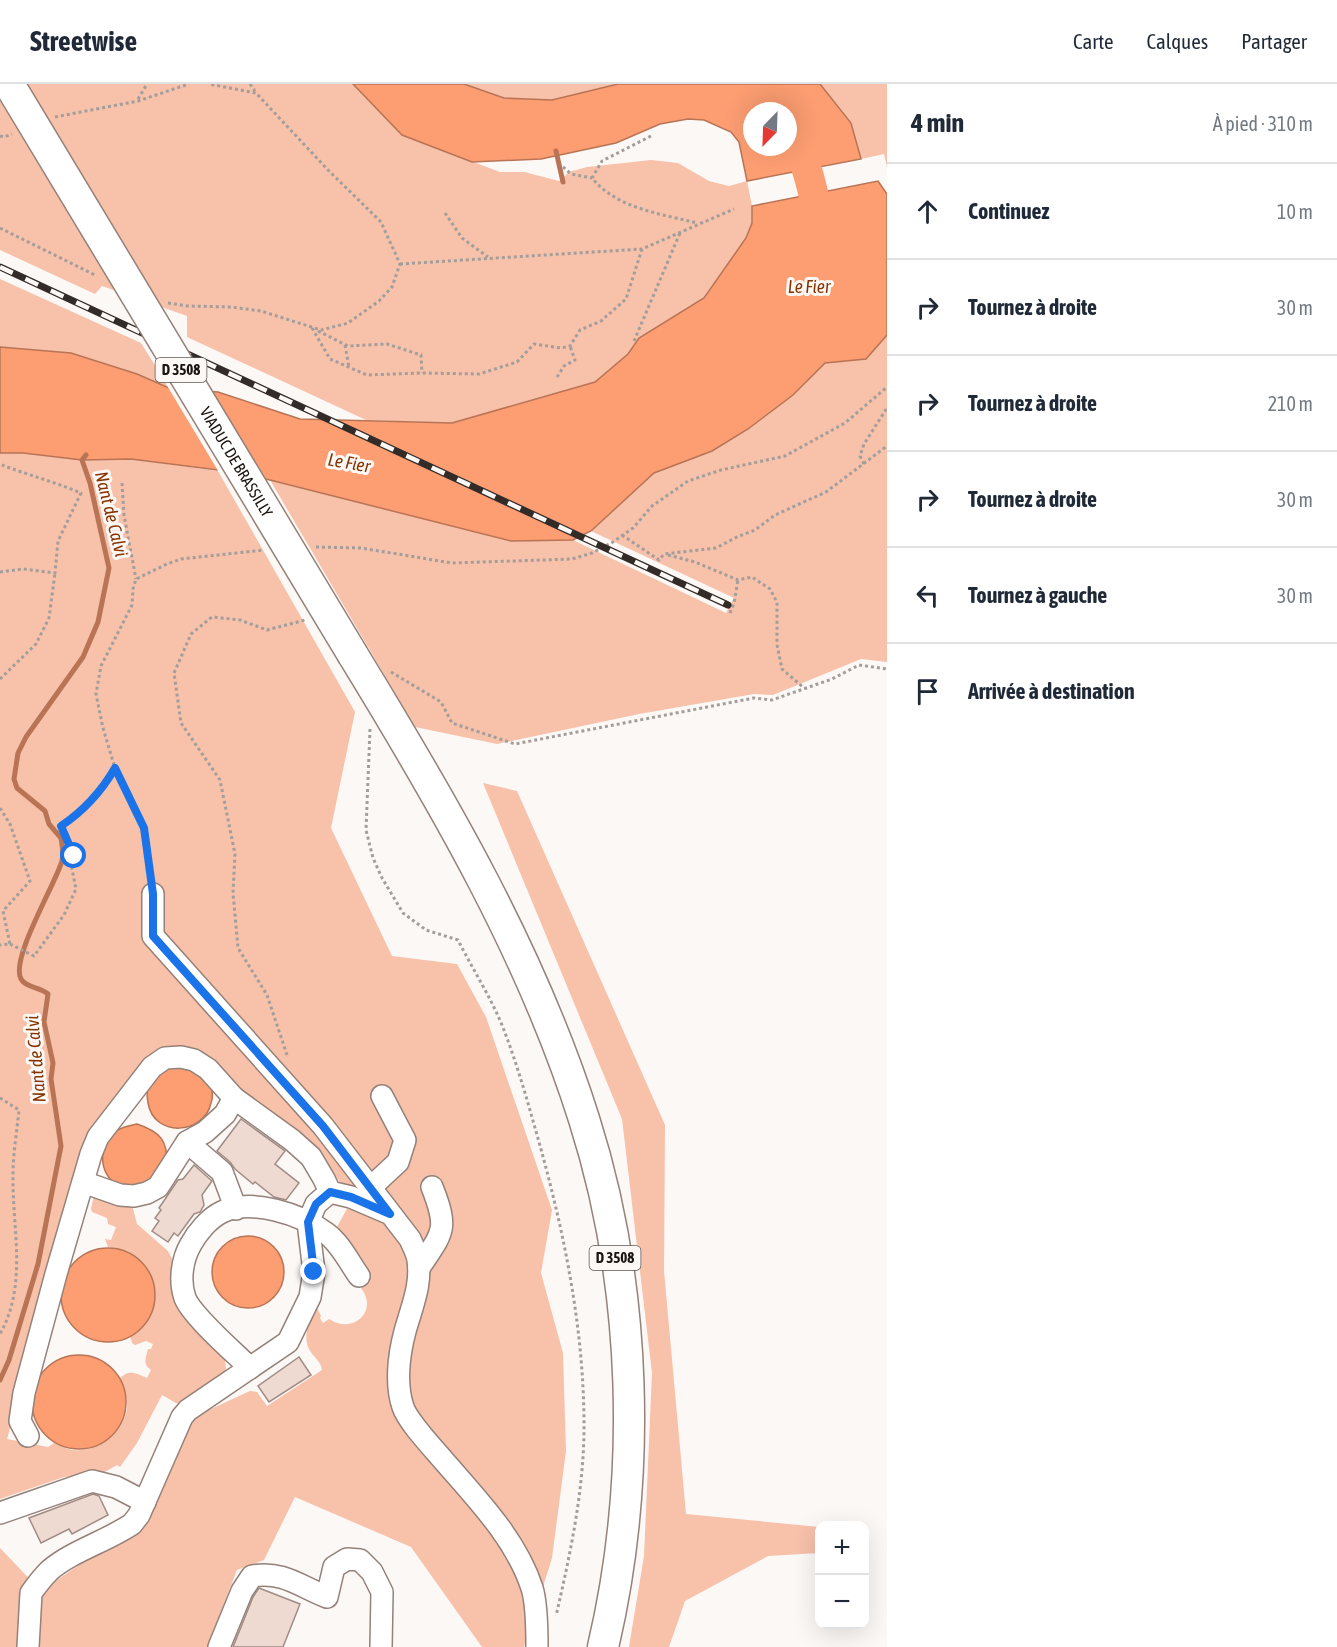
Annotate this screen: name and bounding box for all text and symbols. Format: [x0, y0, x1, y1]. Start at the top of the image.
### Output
text: Streetwise [30, 25, 137, 57]
text: Carte [1073, 29, 1114, 53]
text: Calques [1147, 29, 1208, 53]
text: Partager [1241, 29, 1307, 53]
north arrow [743, 102, 797, 156]
text: 4 min [911, 108, 964, 138]
text: À pied · 310 m [1213, 112, 1313, 135]
icon: ahead [911, 195, 944, 228]
text: Continuez [968, 198, 1050, 224]
text: 10 m [1277, 200, 1313, 223]
water label: Le Fier [788, 276, 831, 297]
icon: right [911, 291, 944, 324]
text: Tournez à droite [968, 294, 1097, 320]
text: 30 m [1277, 296, 1313, 319]
road number: D 3508 [156, 358, 207, 382]
icon: right [911, 387, 944, 420]
text: Tournez à droite [968, 390, 1097, 416]
text: 210 m [1268, 392, 1313, 415]
street label: VIADUC DE BRASSILLY [197, 404, 277, 521]
water label: Le Fier [326, 448, 373, 477]
water label: Nant de Calvi [91, 469, 132, 559]
icon: right [911, 483, 944, 516]
text: Tournez à droite [968, 486, 1097, 512]
text: 30 m [1277, 488, 1313, 511]
icon: left [911, 579, 944, 612]
text: Tournez à gauche [968, 582, 1107, 608]
text: 30 m [1277, 584, 1313, 607]
icon: arrive [911, 675, 944, 708]
text: Arrivée à destination [968, 678, 1135, 704]
route start [60, 842, 86, 868]
water label: Nant de Calvi [21, 1015, 50, 1103]
road number: D 3508 [590, 1246, 640, 1270]
route end [300, 1258, 326, 1284]
map controls [815, 1521, 869, 1629]
button: + [815, 1521, 869, 1575]
button: − [815, 1575, 869, 1629]

